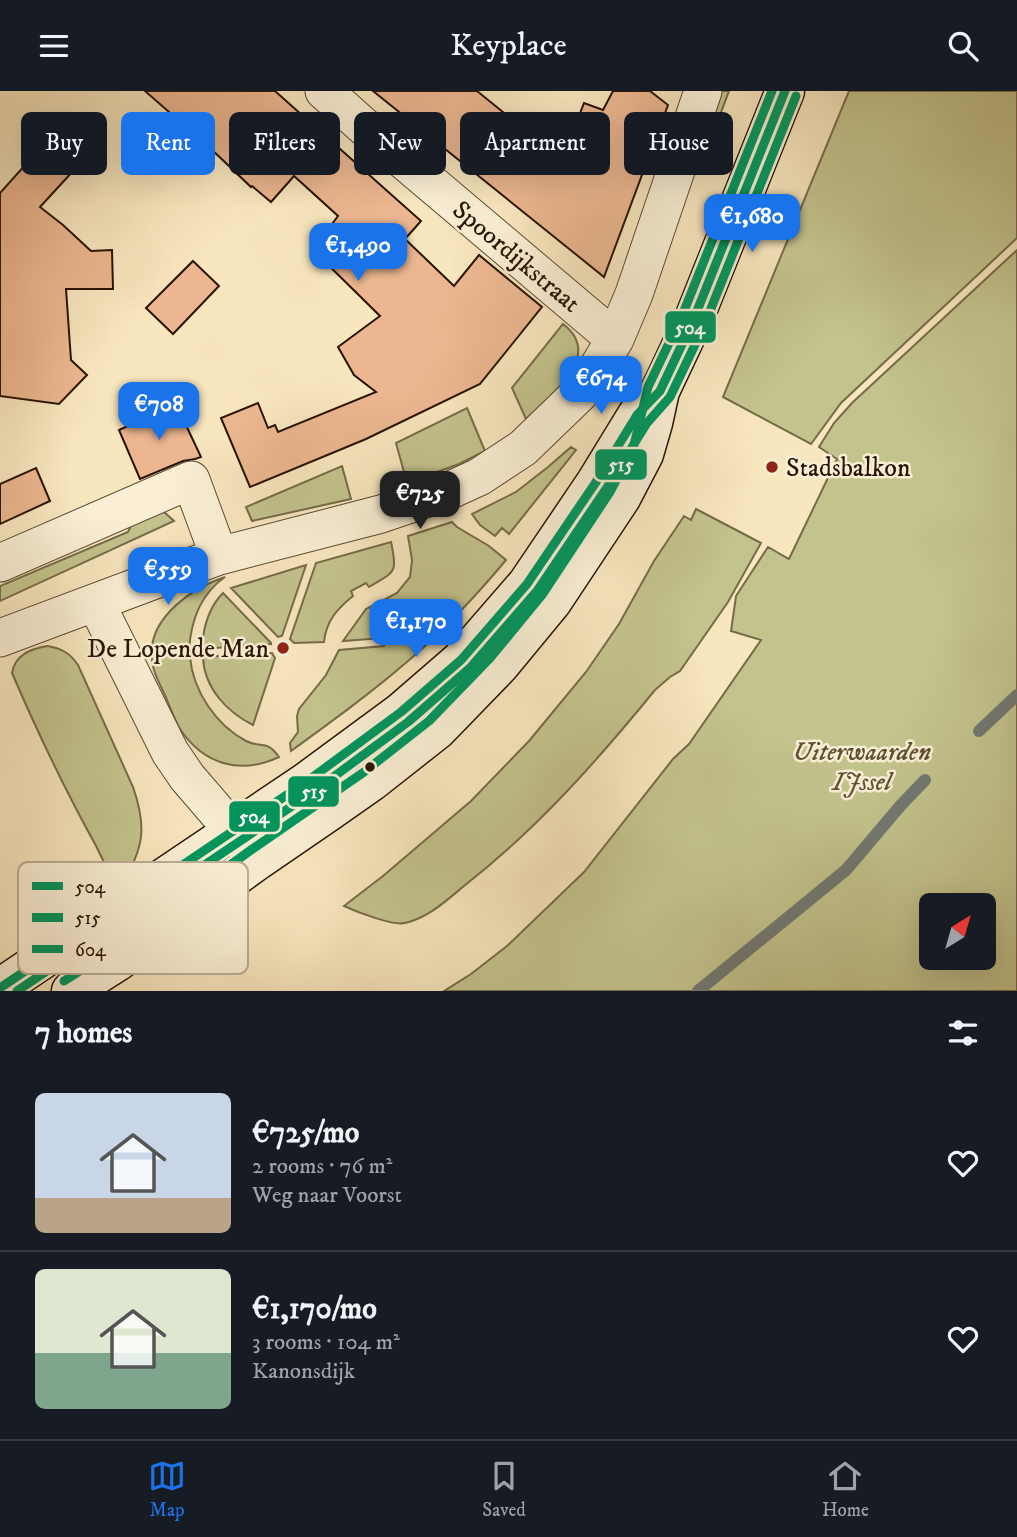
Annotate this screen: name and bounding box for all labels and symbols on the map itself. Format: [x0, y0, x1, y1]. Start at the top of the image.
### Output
street label: Spoordijkstraat [445, 194, 587, 320]
pin: €1,680 [695, 195, 809, 254]
pin: €1,490 [301, 223, 415, 283]
line badge: 504 [664, 310, 717, 344]
text: 504 [674, 317, 706, 340]
pin: €674 [560, 357, 642, 416]
pin: €708 [118, 383, 200, 442]
line badge: 515 [594, 448, 648, 481]
place label: Stadsbalkon [786, 452, 911, 485]
text: 515 [607, 454, 634, 477]
marker: Stadsbalkon [764, 459, 780, 475]
pin: €725 [379, 471, 461, 531]
pin: €559 [127, 547, 209, 607]
pin: €1,170 [359, 599, 473, 659]
place label: De Lopende Man [87, 633, 269, 666]
marker: De Lopende Man [275, 640, 291, 656]
park label: Uiterwaarden IJssel [793, 736, 931, 799]
unlabelled marker [363, 760, 377, 774]
line badge: 515 [287, 775, 340, 808]
text: 515 [300, 781, 327, 804]
line badge: 504 [228, 800, 281, 833]
text: 504 [238, 806, 270, 829]
legend [18, 862, 248, 974]
text: 504 [75, 876, 107, 899]
north arrow [919, 893, 996, 969]
text: 515 [75, 907, 101, 930]
text: 604 [75, 939, 107, 962]

